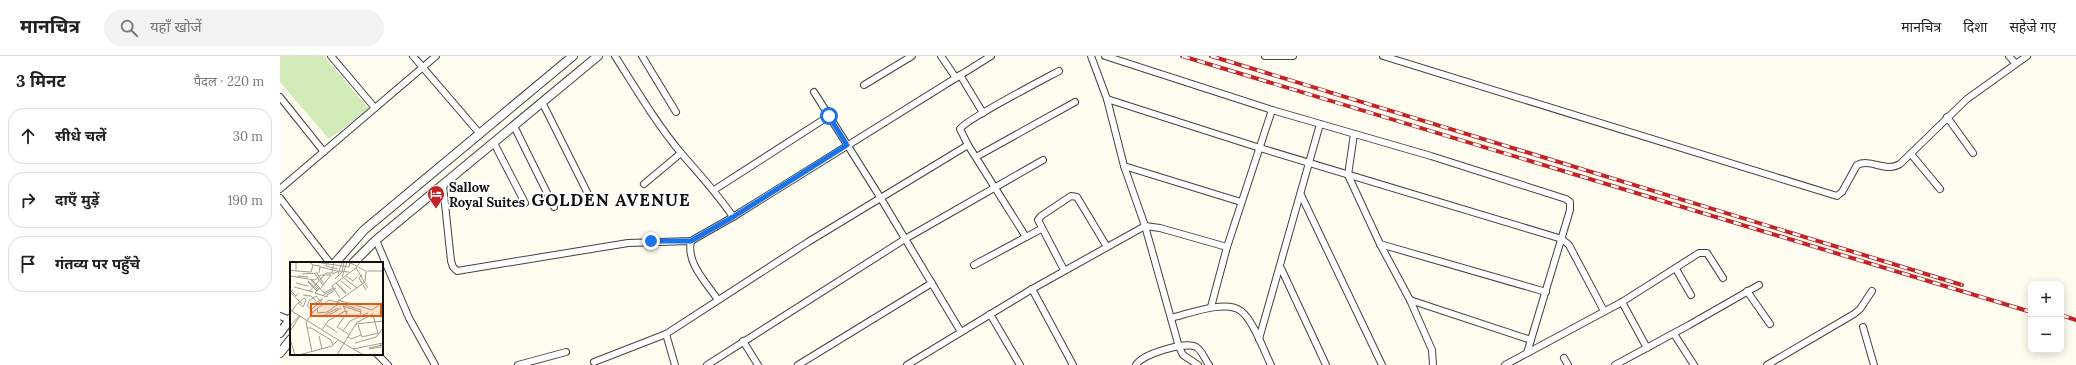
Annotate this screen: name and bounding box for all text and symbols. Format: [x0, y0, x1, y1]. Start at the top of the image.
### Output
search box [104, 10, 384, 46]
text: मानचित्र [20, 14, 80, 38]
icon: search [118, 17, 140, 39]
text: यहाँ खोजें [150, 17, 202, 36]
text: मानचित्र [1901, 18, 1941, 36]
text: दिशा [1963, 18, 1987, 36]
text: सहेजे गए [2009, 18, 2056, 36]
text: 3 मिनट [16, 70, 66, 92]
text: पैदल · 220 m [194, 73, 264, 90]
route start [820, 107, 838, 125]
icon: ahead [17, 125, 39, 147]
text: सीधे चलें [55, 126, 106, 145]
text: 30 m [233, 128, 263, 145]
place label: Sallow Royal Suites [449, 179, 525, 211]
hotel icon: Sallow Royal Suites [426, 184, 446, 209]
icon: right [17, 189, 39, 211]
district label: GOLDEN AVENUE [531, 189, 691, 211]
text: दाएँ मुड़ें [55, 190, 99, 209]
text: 190 m [228, 192, 263, 209]
route end [642, 232, 660, 250]
icon: arrive [17, 253, 39, 275]
text: गंतव्य पर पहुँचे [55, 254, 140, 273]
inset map [290, 262, 383, 355]
map controls [2028, 281, 2064, 353]
button: + [2028, 281, 2064, 317]
button: − [2028, 317, 2064, 353]

